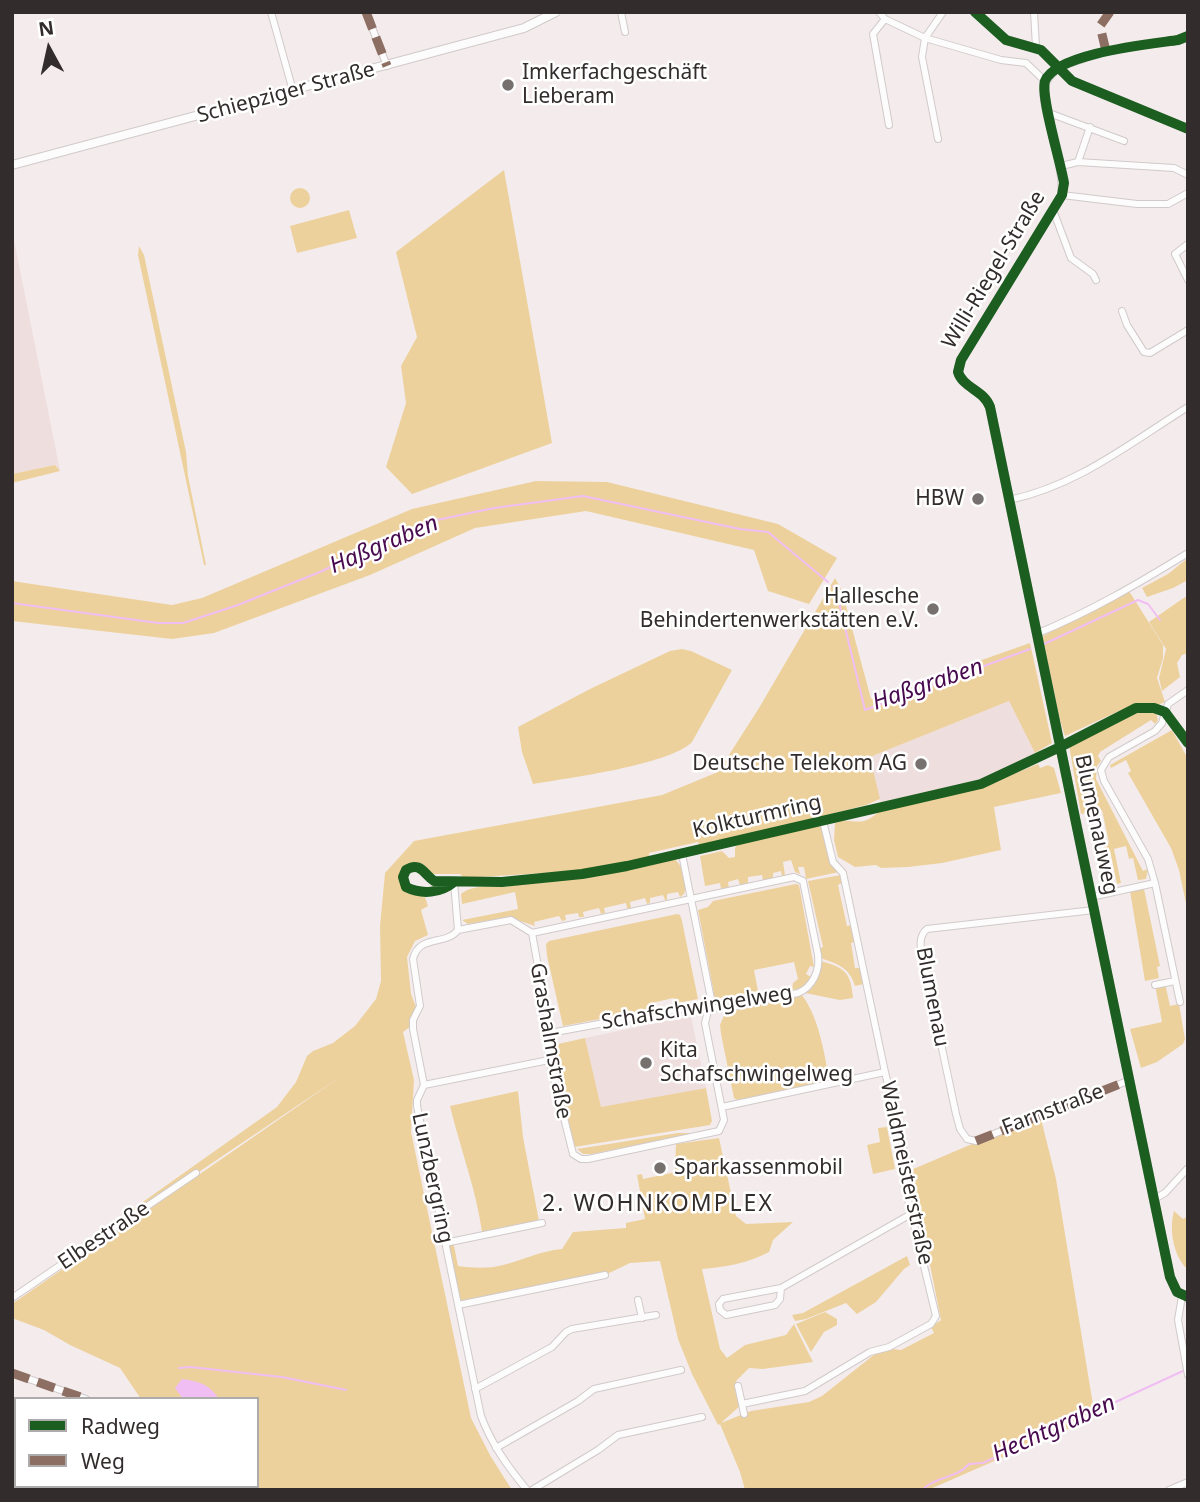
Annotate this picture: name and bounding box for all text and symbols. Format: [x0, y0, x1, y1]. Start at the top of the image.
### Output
north arrow [14, 14, 84, 84]
text: N [37, 14, 56, 42]
street label: Schiepziger Straße [194, 57, 378, 129]
place label: Imkerfachgeschäft Lieberam [522, 60, 707, 110]
marker: Imkerfachgeschäft Lieberam [500, 77, 516, 93]
street label: Willi-Riegel-Straße [937, 187, 1051, 353]
place label: HBW [915, 486, 964, 512]
marker: HBW [970, 491, 986, 507]
water label: Haßgraben [326, 510, 442, 580]
place label: Hallesche Behindertenwerkstätten e.V. [640, 584, 919, 634]
marker: Hallesche Behindertenwerkstätten e.V. [925, 601, 941, 617]
water label: Haßgraben [869, 653, 987, 717]
place label: Deutsche Telekom AG [692, 751, 907, 777]
street label: Blumenauweg [1069, 753, 1123, 897]
marker: Deutsche Telekom AG [913, 756, 929, 772]
street label: Kolkturmring [690, 790, 824, 844]
street label: Blumenau [910, 945, 954, 1049]
street label: Grashalmstraße [524, 961, 576, 1121]
street label: Schafschwingelweg [600, 980, 794, 1036]
place label: Kita Schafschwingelweg [660, 1038, 853, 1088]
marker: Kita Schafschwingelweg [638, 1055, 654, 1071]
street label: Waldmeisterstraße [874, 1079, 938, 1267]
street label: Farnstraße [998, 1079, 1108, 1141]
street label: Lunzbergring [406, 1110, 458, 1246]
place label: Sparkassenmobil [674, 1155, 843, 1181]
marker: Sparkassenmobil [652, 1160, 668, 1176]
district label: 2. WOHNKOMPLEX [544, 1190, 772, 1218]
street label: Elbestraße [54, 1196, 154, 1276]
water label: Hechtgraben [988, 1390, 1120, 1468]
legend [14, 1397, 259, 1488]
text: Radweg [81, 1412, 160, 1440]
text: Weg [81, 1447, 125, 1475]

